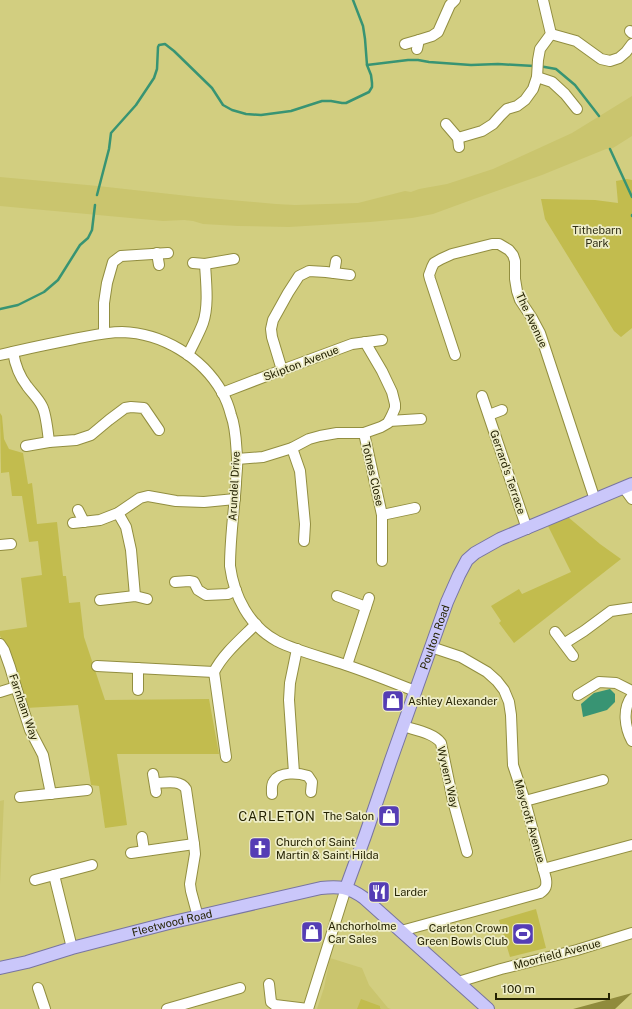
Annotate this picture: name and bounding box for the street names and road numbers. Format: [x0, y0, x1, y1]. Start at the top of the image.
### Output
street label: The Avenue [514, 291, 550, 349]
street label: Skipton Avenue [262, 343, 340, 383]
street label: Gerrard's Terrace [488, 428, 528, 516]
street label: Totnes Close [360, 441, 386, 507]
street label: Arundel Drive [226, 451, 242, 521]
street label: Poulton Road [418, 603, 452, 671]
street label: Farnham Way [7, 672, 41, 742]
street label: Wyvern Way [435, 745, 461, 809]
street label: Maycroft Avenue [512, 778, 548, 864]
street label: Fleetwood Road [131, 907, 213, 938]
street label: Moorfield Avenue [512, 937, 602, 971]

